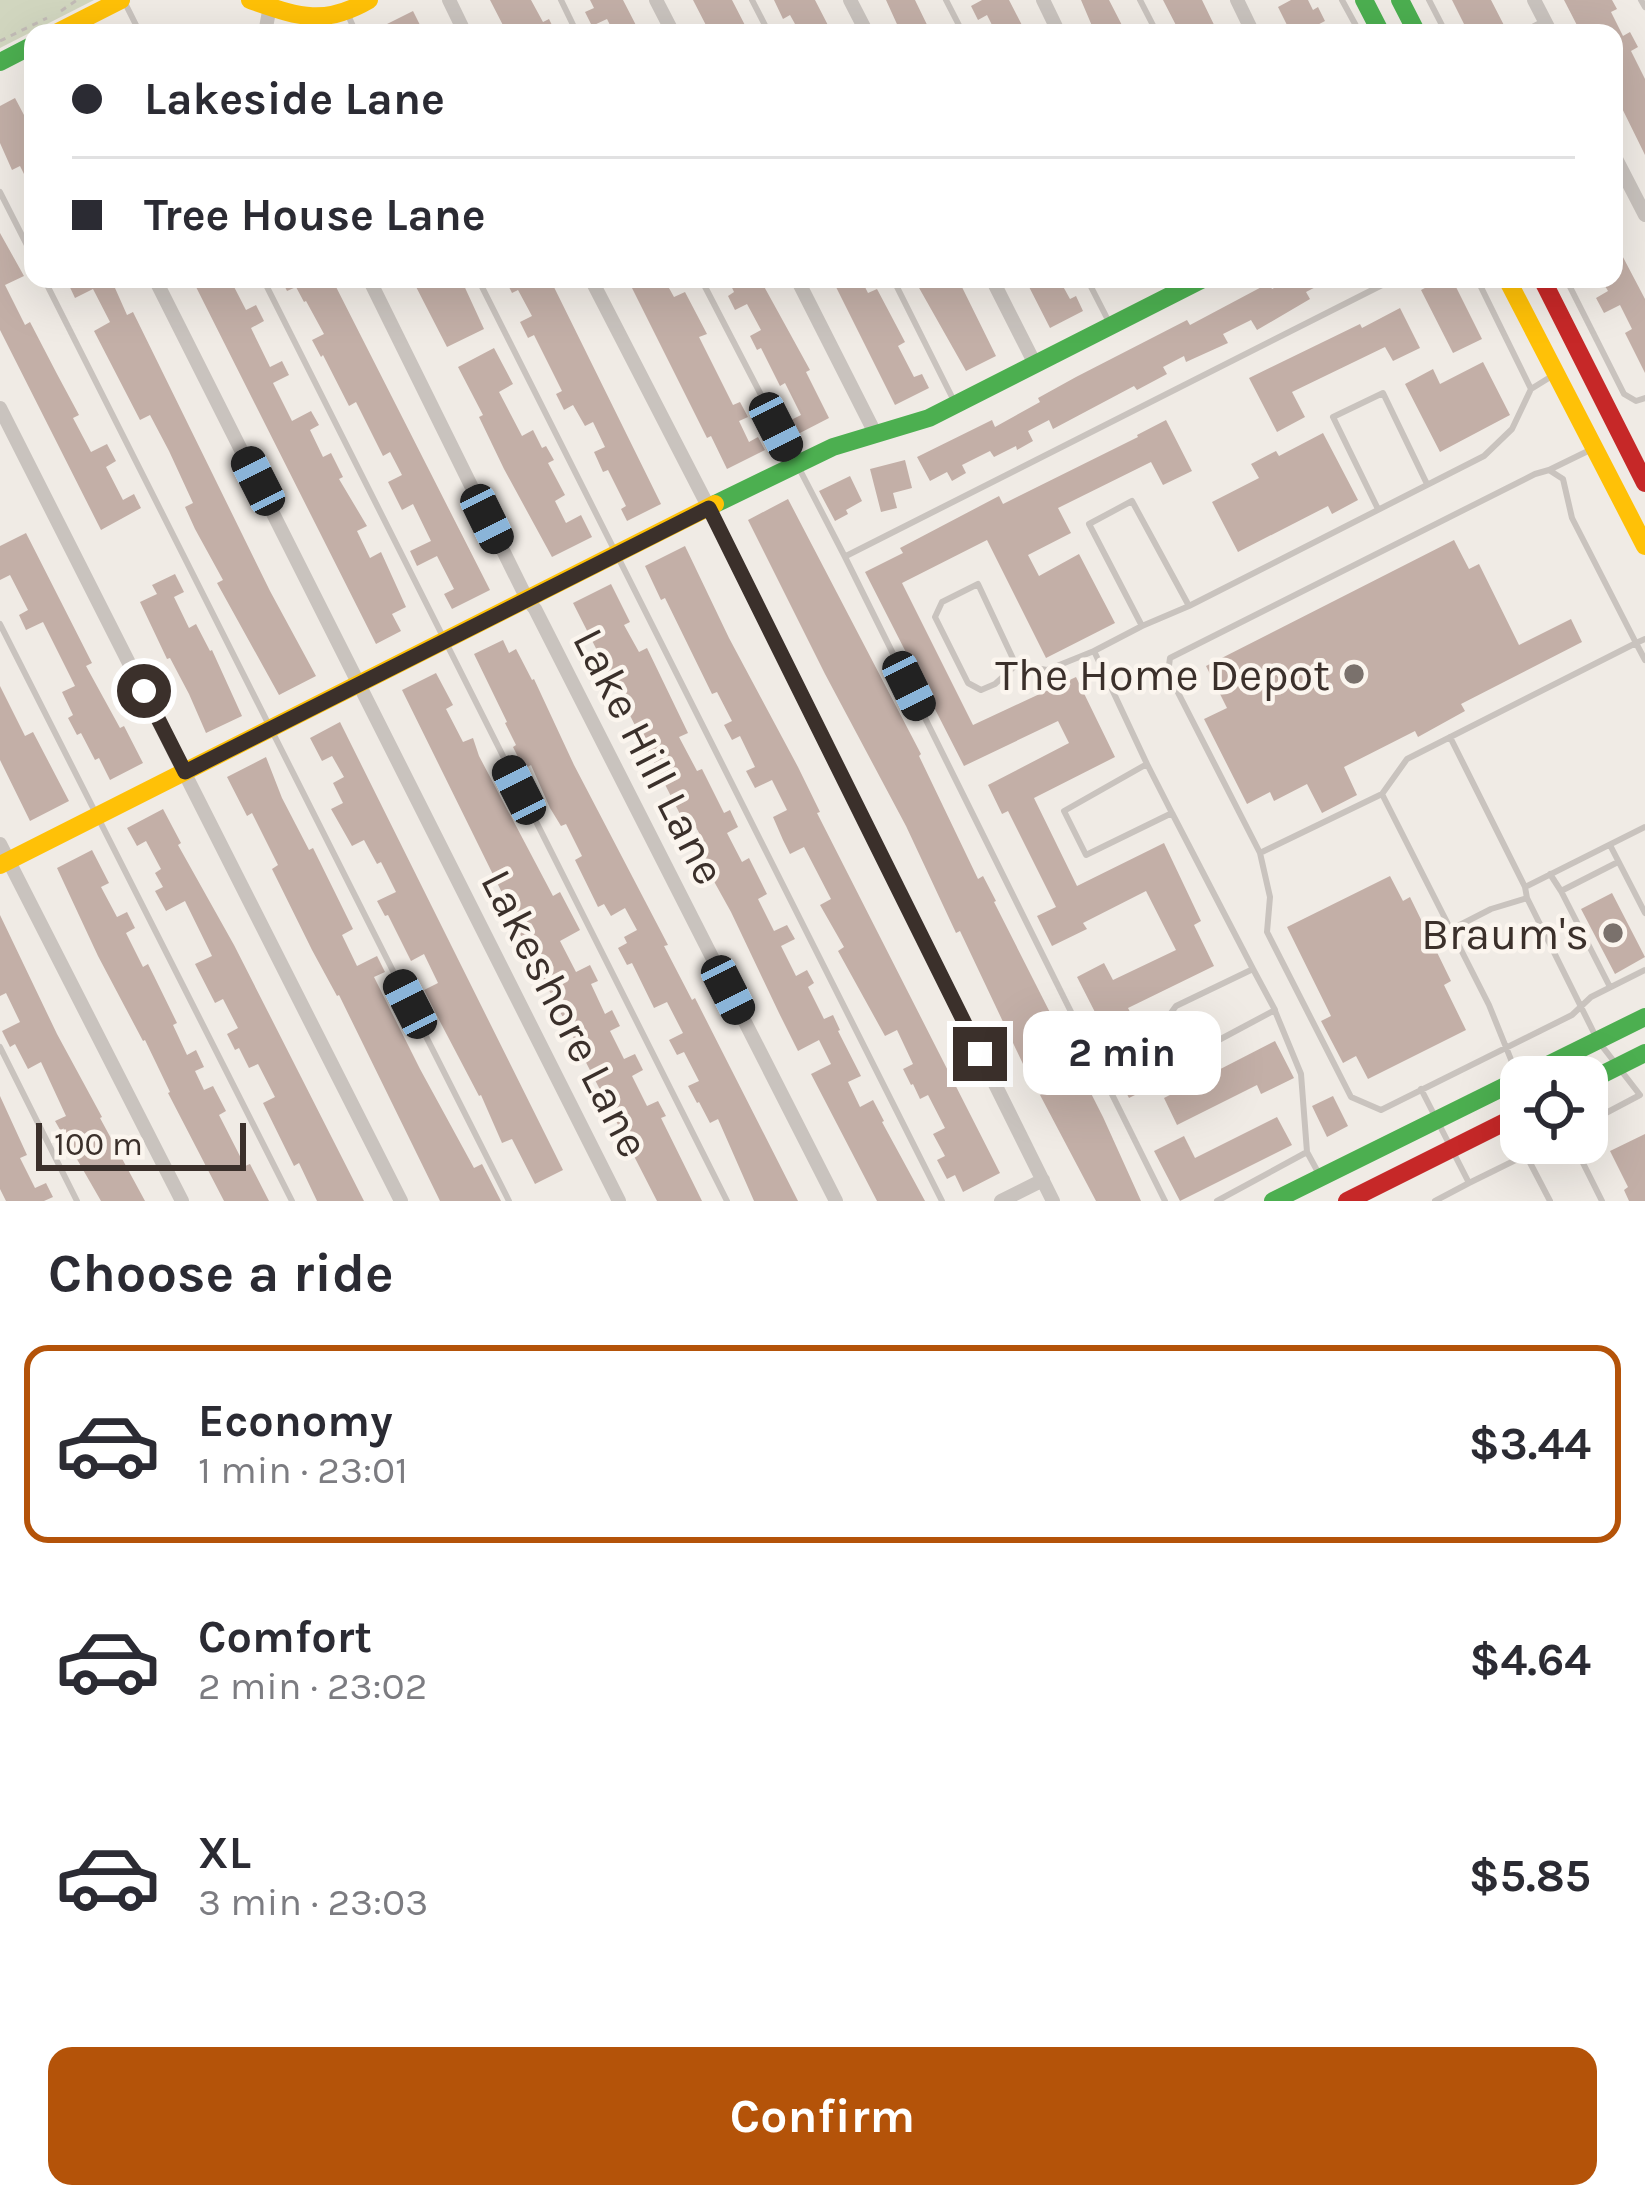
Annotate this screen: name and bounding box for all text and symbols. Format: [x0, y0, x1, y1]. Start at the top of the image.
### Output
text: Lakeside Lane [144, 73, 445, 125]
text: Tree House Lane [144, 189, 486, 241]
car [744, 387, 808, 467]
car [226, 441, 290, 521]
car [455, 479, 519, 559]
street label: Lake Hill Lane [562, 620, 736, 893]
car [877, 646, 941, 726]
place label: The Home Depot [995, 649, 1330, 701]
marker: The Home Depot [1341, 661, 1367, 687]
route start [117, 664, 171, 718]
car [487, 750, 551, 830]
street label: Lakeshore Lane [470, 861, 660, 1166]
place label: Braum's [1421, 908, 1589, 960]
marker: Braum's [1600, 920, 1626, 946]
car [696, 950, 760, 1030]
car [378, 964, 442, 1044]
callout: 2 min [1022, 1012, 1220, 1096]
route end [953, 1027, 1007, 1081]
text: 2 min [1068, 1030, 1176, 1076]
map controls [1500, 1056, 1608, 1164]
button: locate [1500, 1056, 1608, 1164]
scale bar [36, 1117, 246, 1170]
text: 100 m [54, 1125, 143, 1163]
text: Choose a ride [48, 1241, 394, 1305]
icon: car [54, 1390, 162, 1498]
text: Economy [198, 1395, 393, 1447]
text: $3.44 [1469, 1418, 1591, 1470]
text: 1 min · 23:01 [198, 1447, 408, 1493]
icon: car [54, 1606, 162, 1714]
text: Comfort [198, 1611, 372, 1663]
text: $4.64 [1469, 1634, 1591, 1686]
text: 2 min · 23:02 [198, 1663, 427, 1709]
icon: car [54, 1822, 162, 1930]
text: XL [198, 1827, 251, 1879]
text: $5.85 [1469, 1850, 1591, 1902]
text: 3 min · 23:03 [198, 1879, 428, 1925]
button: Confirm [48, 2047, 1597, 2185]

